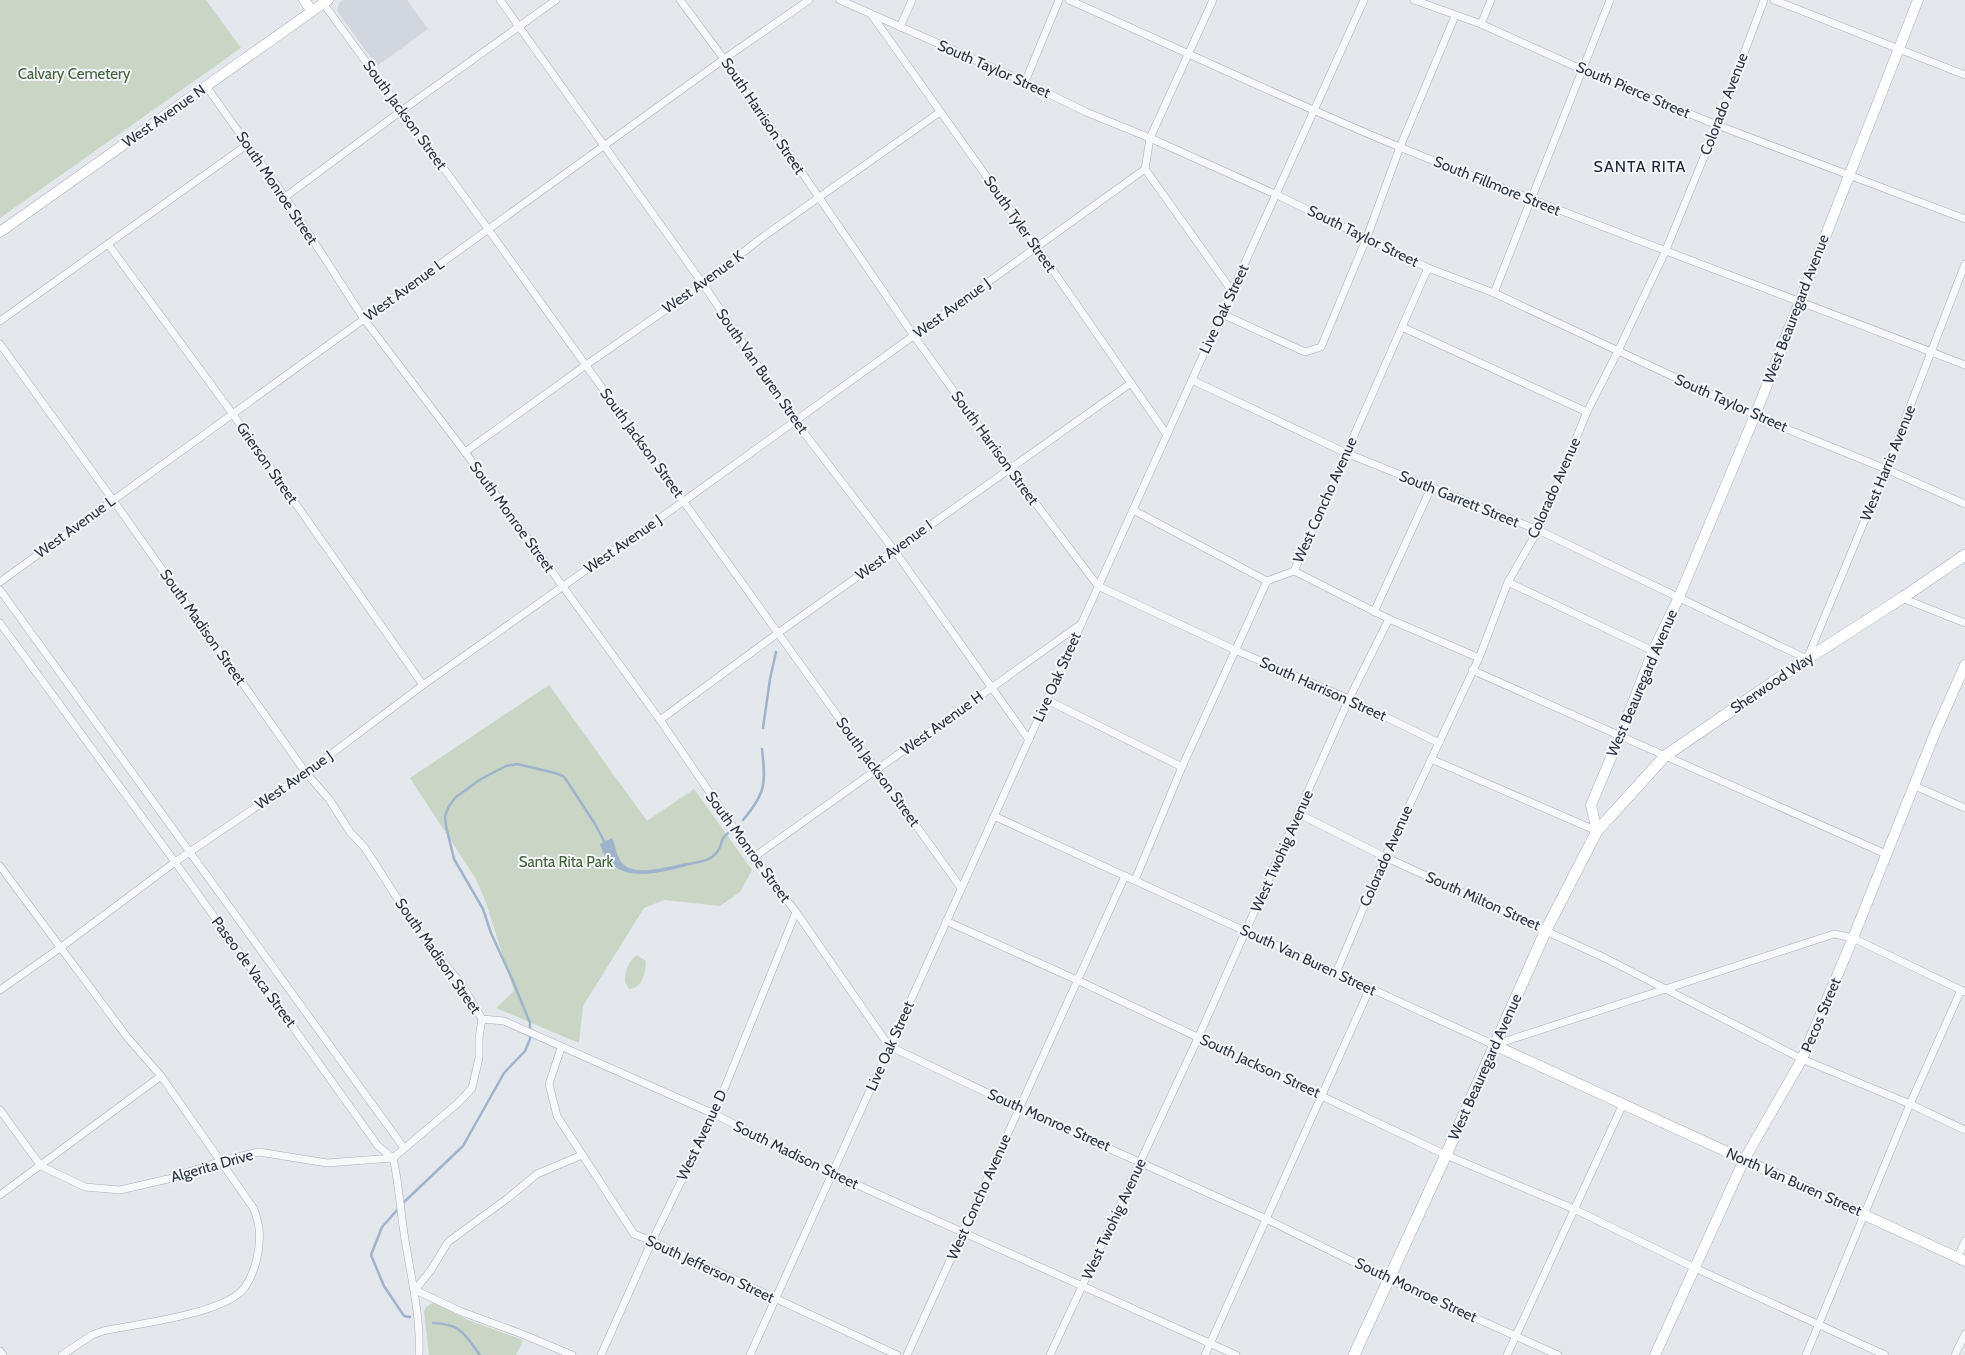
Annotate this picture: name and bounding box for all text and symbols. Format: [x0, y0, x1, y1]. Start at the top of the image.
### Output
street label: South Taylor Street [935, 36, 1053, 102]
street label: Colorado Avenue [1696, 50, 1752, 158]
street label: South Harrison Street [717, 54, 809, 178]
street label: South Jackson Street [359, 57, 451, 173]
street label: South Pierce Street [1573, 58, 1693, 122]
park label: Calvary Cemetery [18, 65, 131, 83]
street label: West Avenue N [119, 81, 209, 151]
street label: South Monroe Street [233, 128, 321, 248]
street label: South Fillmore Street [1431, 152, 1563, 220]
district label: SANTA RITA [1594, 157, 1686, 176]
street label: South Tyler Street [980, 172, 1060, 276]
street label: South Taylor Street [1305, 201, 1421, 271]
street label: West Beauregard Avenue [1759, 232, 1833, 386]
street label: West Avenue K [659, 246, 747, 317]
street label: West Avenue L [361, 255, 448, 325]
street label: Live Oak Street [1196, 262, 1252, 356]
street label: West Avenue J [910, 274, 994, 342]
street label: South Van Buren Street [712, 305, 812, 437]
street label: South Taylor Street [1672, 370, 1790, 436]
street label: South Jackson Street [596, 385, 688, 501]
street label: South Harrison Street [948, 387, 1042, 509]
street label: West Harris Avenue [1857, 402, 1920, 524]
street label: Grierson Street [232, 419, 302, 507]
street label: West Concho Avenue [1289, 434, 1361, 566]
street label: Colorado Avenue [1524, 435, 1584, 541]
street label: South Monroe Street [466, 458, 558, 576]
street label: South Garrett Street [1396, 467, 1522, 531]
street label: West Avenue L [32, 492, 119, 562]
street label: West Avenue J [581, 511, 665, 577]
street label: West Avenue I [852, 516, 936, 584]
street label: South Madison Street [156, 566, 250, 688]
street label: West Beauregard Avenue [1603, 606, 1681, 759]
street label: Live Oak Street [1029, 629, 1085, 725]
street label: Sherwood Way [1727, 648, 1817, 717]
street label: South Harrison Street [1257, 653, 1389, 725]
street label: West Avenue H [897, 687, 987, 759]
street label: South Jackson Street [832, 714, 924, 830]
street label: West Avenue J [252, 747, 336, 813]
street label: West Twohig Avenue [1247, 787, 1317, 915]
street label: South Monroe Street [702, 788, 794, 906]
street label: Colorado Avenue [1356, 803, 1416, 909]
park label: Santa Rita Park [519, 853, 614, 871]
street label: South Milton Street [1423, 868, 1543, 934]
street label: South Madison Street [391, 895, 485, 1017]
street label: Paseo de Vaca Street [208, 913, 300, 1031]
street label: South Van Buren Street [1237, 921, 1379, 999]
street label: Pecos Street [1797, 975, 1845, 1055]
street label: West Beauregard Avenue [1445, 991, 1526, 1143]
street label: Live Oak Street [862, 998, 918, 1094]
street label: South Jackson Street [1197, 1030, 1323, 1102]
street label: South Monroe Street [985, 1085, 1113, 1155]
street label: West Avenue D [673, 1087, 731, 1183]
street label: South Madison Street [730, 1117, 862, 1193]
street label: West Concho Avenue [943, 1131, 1015, 1263]
street label: North Van Buren Street [1723, 1144, 1865, 1220]
street label: Algerita Drive [169, 1146, 256, 1186]
street label: West Twohig Avenue [1078, 1155, 1150, 1282]
street label: South Jefferson Street [643, 1231, 777, 1307]
street label: South Monroe Street [1352, 1254, 1480, 1326]

